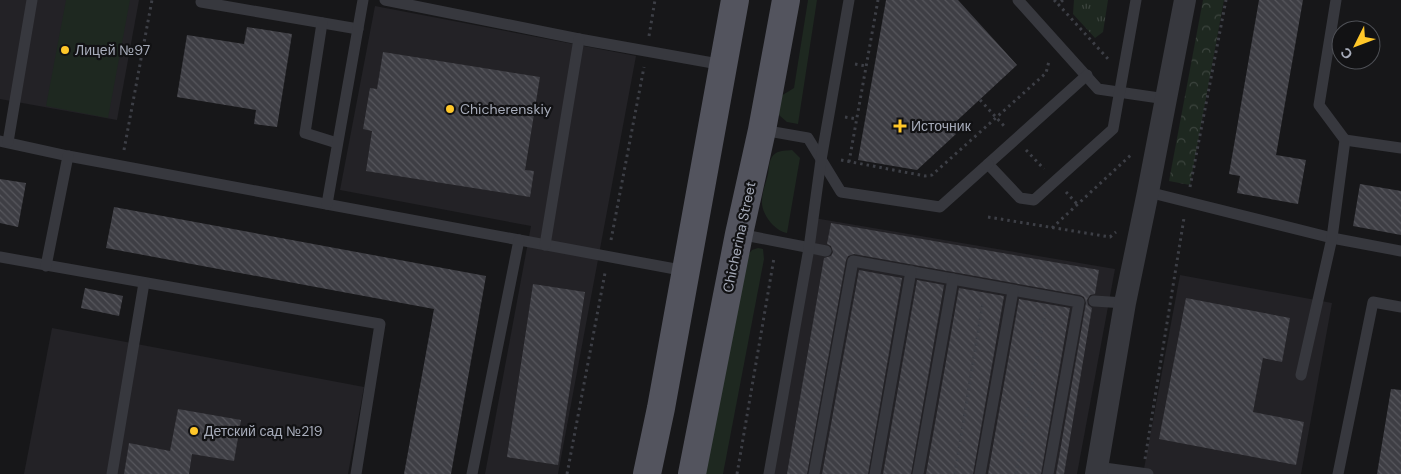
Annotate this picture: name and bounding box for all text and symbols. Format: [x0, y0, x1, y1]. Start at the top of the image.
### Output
north arrow [1331, 20, 1381, 70]
place label: Лицей №97 [75, 41, 150, 59]
marker: Лицей №97 [59, 44, 71, 56]
text: С [1336, 44, 1356, 63]
place label: Chicherenskiy [460, 100, 552, 118]
marker: Chicherenskiy [444, 103, 456, 115]
place label: Источник [911, 117, 972, 135]
marker: Источник [893, 119, 907, 133]
street label: Chicherina Street [718, 180, 760, 294]
place label: Детский сад №219 [204, 422, 323, 440]
marker: Детский сад №219 [188, 425, 200, 437]

